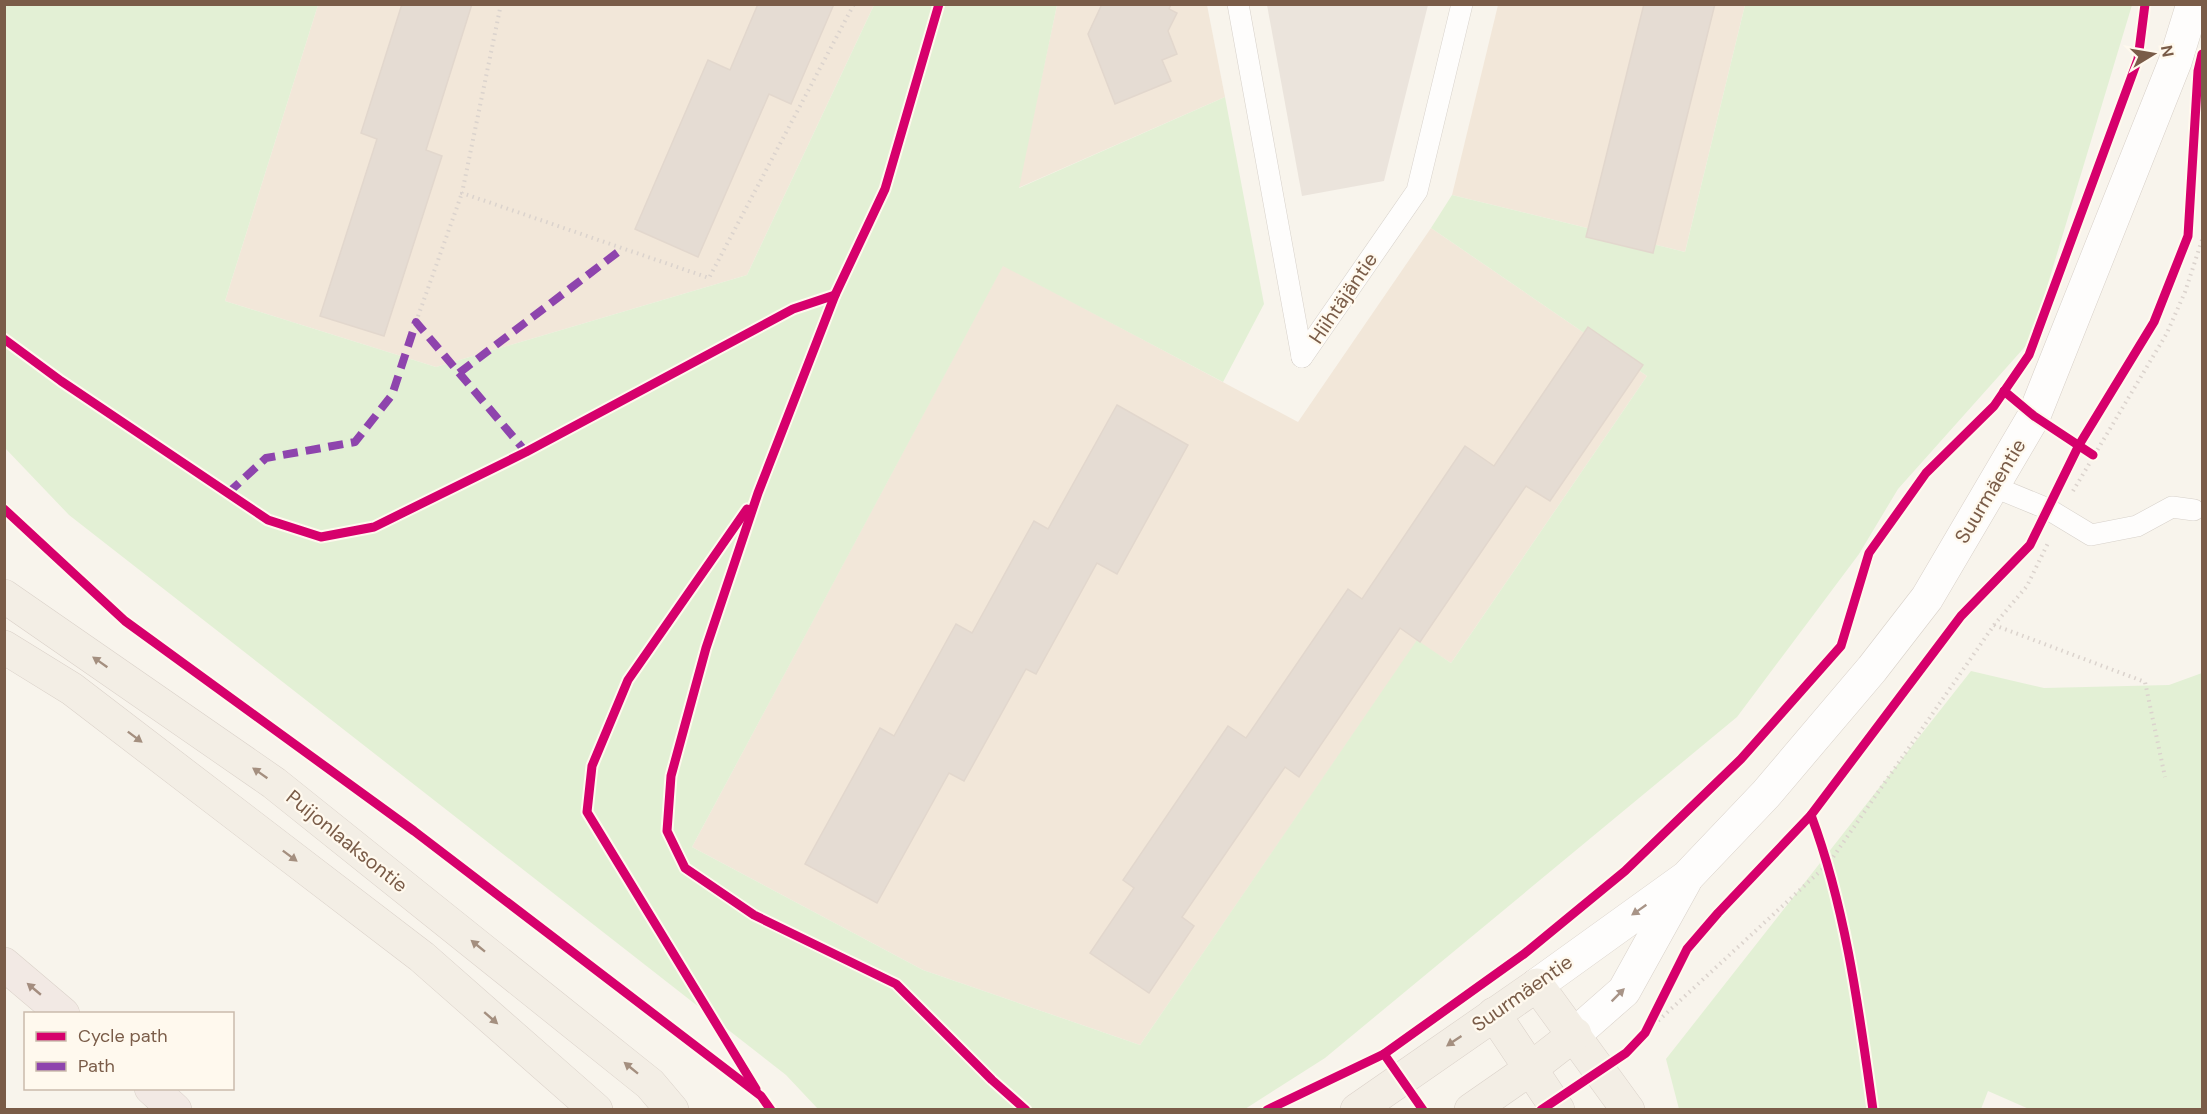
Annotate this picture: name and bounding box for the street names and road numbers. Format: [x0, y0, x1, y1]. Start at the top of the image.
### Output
street label: Hiihtäjäntie [1303, 247, 1383, 349]
street label: Suurmäentie [1949, 434, 2031, 548]
street label: Puijonlaaksontie [281, 784, 413, 898]
street label: Suurmäentie [1466, 949, 1578, 1037]

